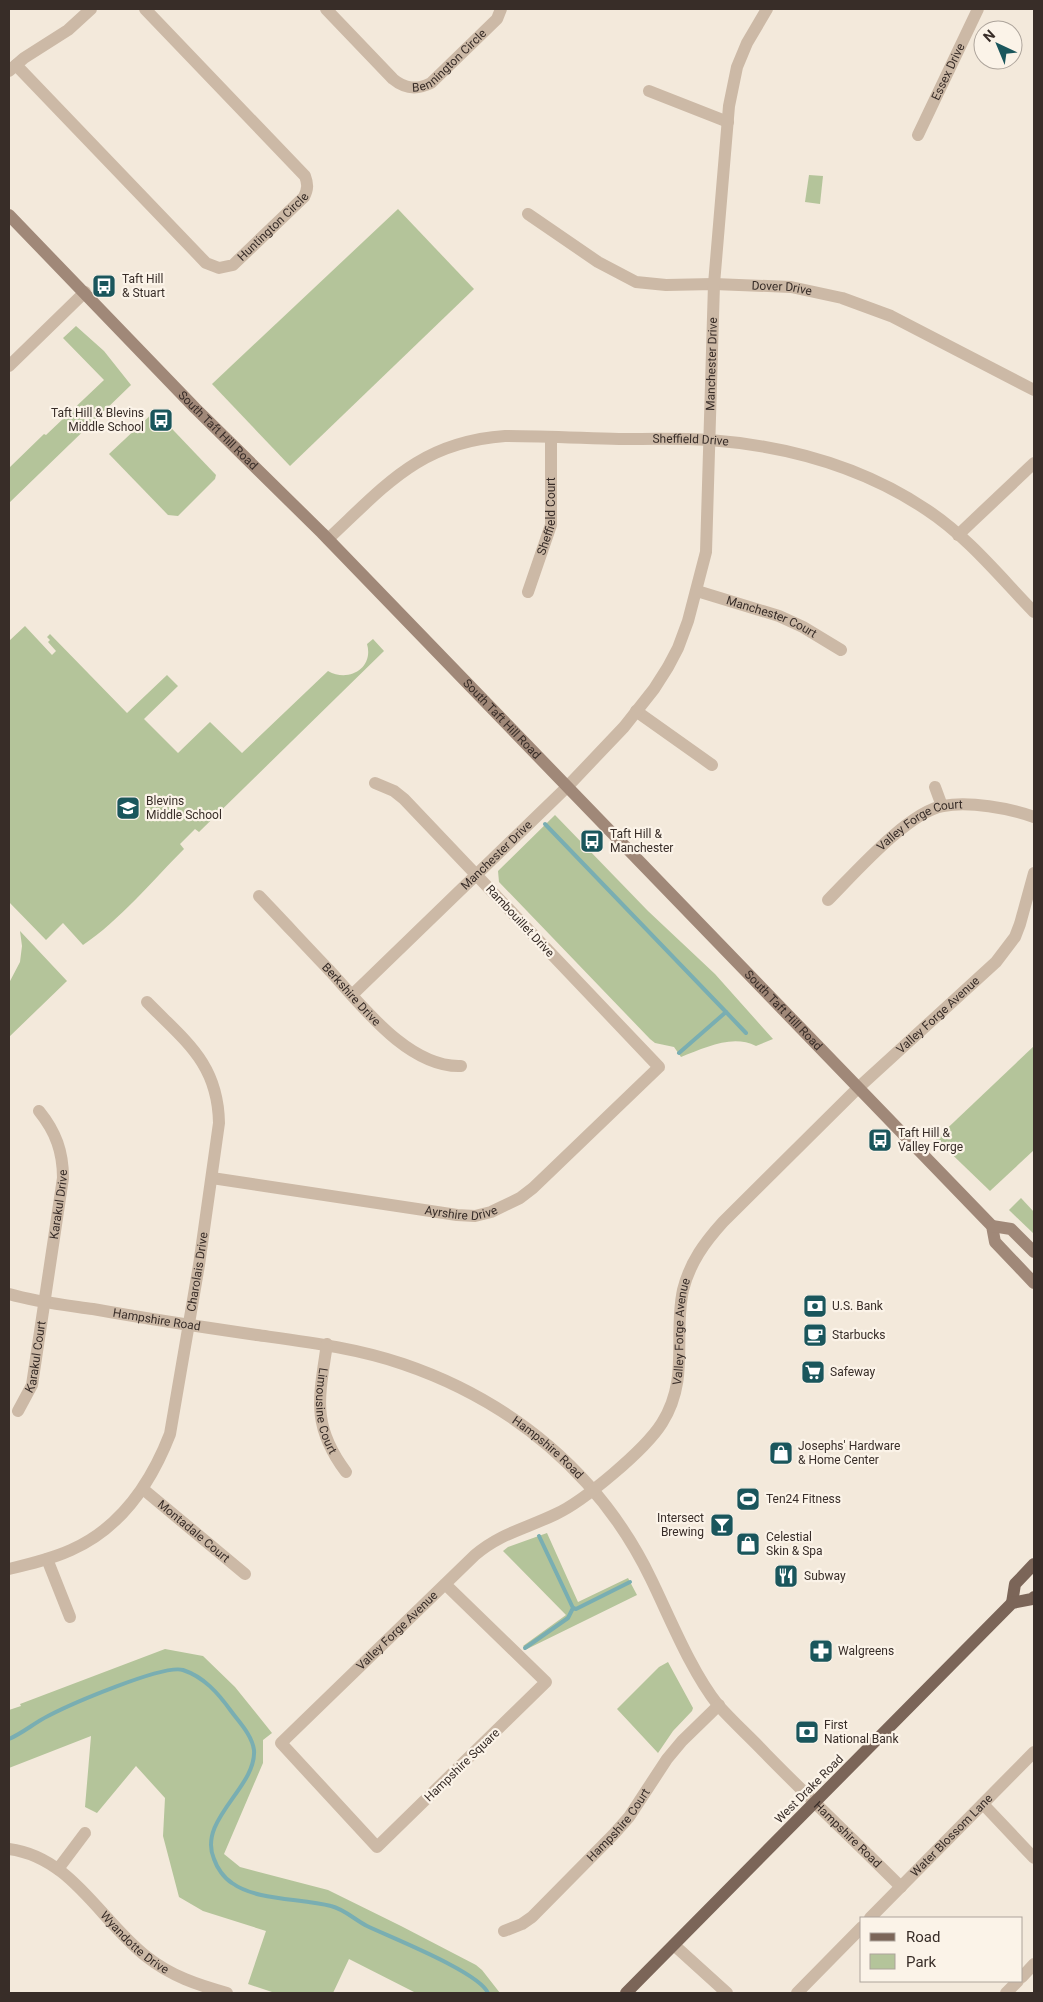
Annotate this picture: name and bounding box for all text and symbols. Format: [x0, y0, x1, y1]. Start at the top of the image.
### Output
north arrow [973, 20, 1023, 70]
street label: Bennington Circle [412, 26, 489, 95]
text: N [980, 26, 998, 45]
street label: Essex Drive [929, 41, 968, 103]
street label: Huntington Circle [235, 191, 312, 264]
place label: Taft Hill & Stuart [122, 272, 165, 300]
bus stop icon: Taft Hill & Stuart [91, 273, 117, 299]
street label: Dover Drive [751, 278, 813, 298]
street label: Manchester Drive [703, 317, 720, 411]
street label: South Taft Hill Road [175, 388, 260, 473]
place label: Taft Hill & Blevins Middle School [51, 406, 144, 434]
bus stop icon: Taft Hill & Blevins Middle School [148, 407, 174, 433]
street label: Sheffield Drive [652, 432, 729, 449]
street label: Sheffield Court [534, 477, 558, 557]
street label: Manchester Court [725, 593, 819, 641]
street label: South Taft Hill Road [460, 676, 544, 762]
place label: Blevins Middle School [146, 794, 222, 822]
school or university icon: Blevins Middle School [115, 795, 141, 821]
street label: Valley Forge Court [874, 797, 963, 854]
street label: Manchester Drive [458, 818, 535, 893]
place label: Taft Hill & Manchester [610, 827, 673, 855]
bus stop icon: Taft Hill & Manchester [579, 828, 605, 854]
street label: Rambouillet Drive [483, 882, 557, 960]
street label: Berkshire Drive [319, 960, 384, 1029]
street label: South Taft Hill Road [742, 967, 825, 1053]
street label: Valley Forge Avenue [894, 974, 982, 1056]
place label: Taft Hill & Valley Forge [898, 1126, 963, 1154]
bus stop icon: Taft Hill & Valley Forge [867, 1127, 893, 1153]
street label: Karakul Drive [47, 1169, 70, 1240]
street label: Ayrshire Drive [424, 1203, 500, 1223]
street label: Charolais Drive [184, 1231, 211, 1313]
street label: Valley Forge Avenue [670, 1276, 693, 1386]
bank icon: U.S. Bank [802, 1293, 828, 1319]
place label: U.S. Bank [832, 1299, 884, 1313]
street label: Hampshire Road [112, 1306, 202, 1334]
street label: Karakul Court [22, 1320, 49, 1395]
cafe icon: Starbucks [802, 1322, 828, 1348]
place label: Starbucks [832, 1328, 886, 1342]
supermarket icon: Safeway [800, 1359, 826, 1385]
place label: Safeway [830, 1365, 876, 1379]
street label: Limousine Court [313, 1367, 340, 1457]
street label: Hampshire Road [510, 1413, 586, 1482]
place label: Josephs' Hardware & Home Center [798, 1439, 900, 1467]
shop icon: Josephs' Hardware & Home Center [768, 1440, 794, 1466]
sports icon: Ten24 Fitness [735, 1486, 761, 1512]
place label: Ten24 Fitness [766, 1492, 841, 1506]
street label: Montadale Court [155, 1497, 233, 1565]
place label: Intersect Brewing [657, 1511, 704, 1539]
bar icon: Intersect Brewing [709, 1512, 735, 1538]
place label: Celestial Skin & Spa [766, 1530, 823, 1558]
shop icon: Celestial Skin & Spa [735, 1531, 761, 1557]
restaurant icon: Subway [773, 1563, 799, 1589]
place label: Subway [804, 1569, 846, 1583]
street label: Valley Forge Avenue [354, 1588, 440, 1673]
pharmacy icon: Walgreens [808, 1638, 834, 1664]
place label: Walgreens [838, 1644, 894, 1658]
place label: First National Bank [824, 1718, 899, 1746]
bank icon: First National Bank [794, 1719, 820, 1745]
street label: Hampshire Square [422, 1726, 502, 1804]
street label: West Drake Road [772, 1752, 846, 1826]
street label: Hampshire Court [584, 1786, 653, 1864]
street label: Water Blossom Lane [908, 1791, 995, 1880]
street label: Hampshire Road [811, 1799, 884, 1871]
street label: Wyandotte Drive [98, 1908, 171, 1977]
legend [860, 1917, 1023, 1982]
text: Road [906, 1928, 940, 1946]
text: Park [906, 1953, 937, 1971]

